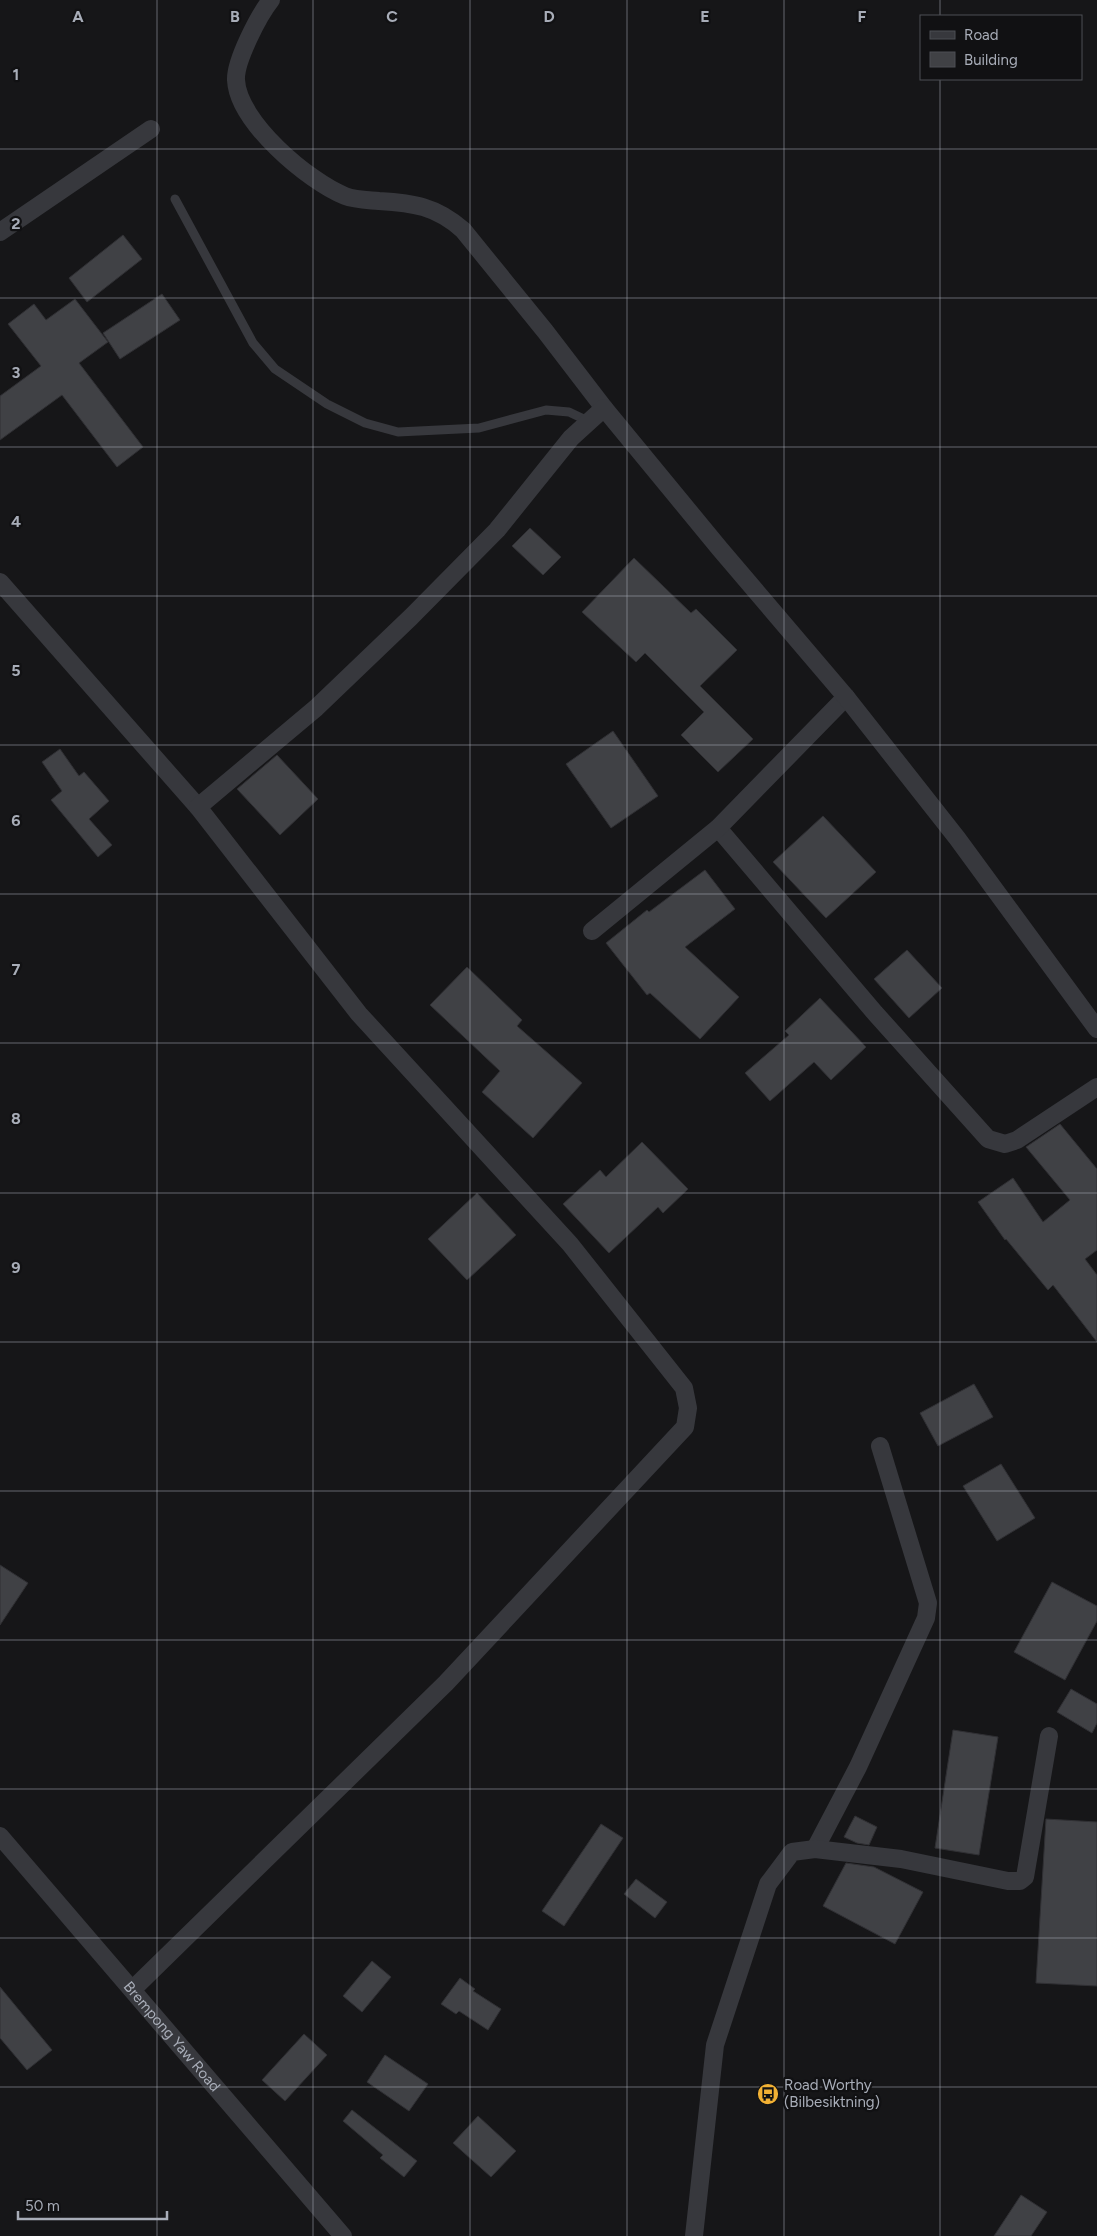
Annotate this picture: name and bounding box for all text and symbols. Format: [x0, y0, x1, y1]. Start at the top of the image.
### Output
text: A [72, 7, 84, 26]
text: B [230, 7, 240, 26]
text: C [386, 7, 398, 26]
text: D [543, 7, 555, 26]
text: E [700, 7, 710, 26]
text: F [858, 7, 867, 26]
legend [920, 15, 1082, 80]
text: Road [964, 26, 999, 44]
text: Building [964, 51, 1018, 69]
text: 1 [13, 65, 19, 84]
text: 2 [11, 214, 21, 233]
text: 3 [12, 363, 21, 382]
text: 4 [11, 512, 21, 531]
text: 5 [11, 661, 21, 680]
text: 6 [11, 811, 21, 830]
text: 7 [12, 960, 21, 979]
text: 8 [11, 1109, 21, 1128]
text: 9 [11, 1258, 21, 1277]
street label: Brempong Yaw Road [120, 1978, 224, 2095]
place label: Road Worthy (Bilbesiktning) [784, 2076, 880, 2111]
bus stop icon: Road Worthy (Bilbesiktning) [756, 2082, 780, 2106]
scale bar [18, 2188, 166, 2220]
text: 50 m [25, 2197, 60, 2215]

